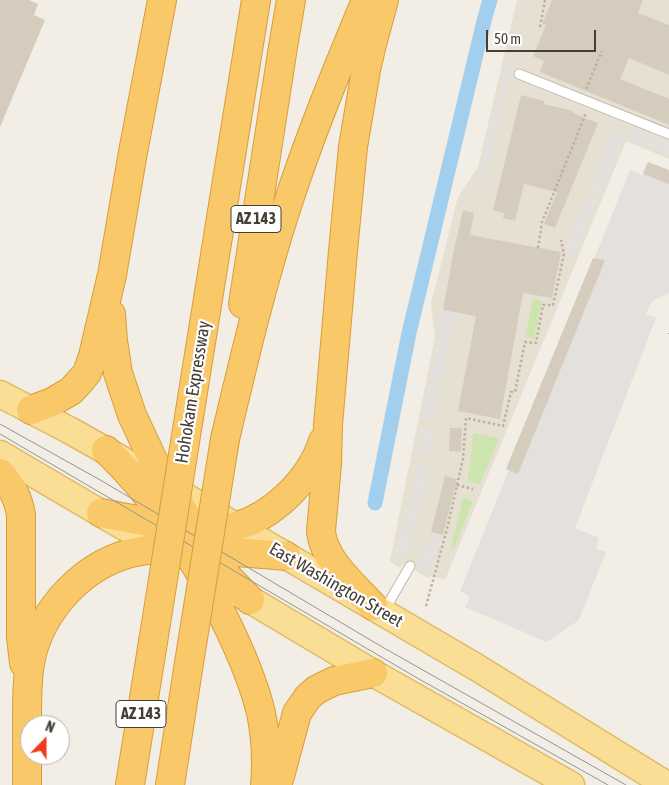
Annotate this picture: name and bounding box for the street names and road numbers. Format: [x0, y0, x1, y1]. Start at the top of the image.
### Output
road number: AZ 143 [231, 205, 281, 232]
street label: Hohokam Expressway [171, 319, 215, 465]
street label: East Washington Street [265, 538, 407, 632]
road number: AZ 143 [116, 701, 166, 728]

